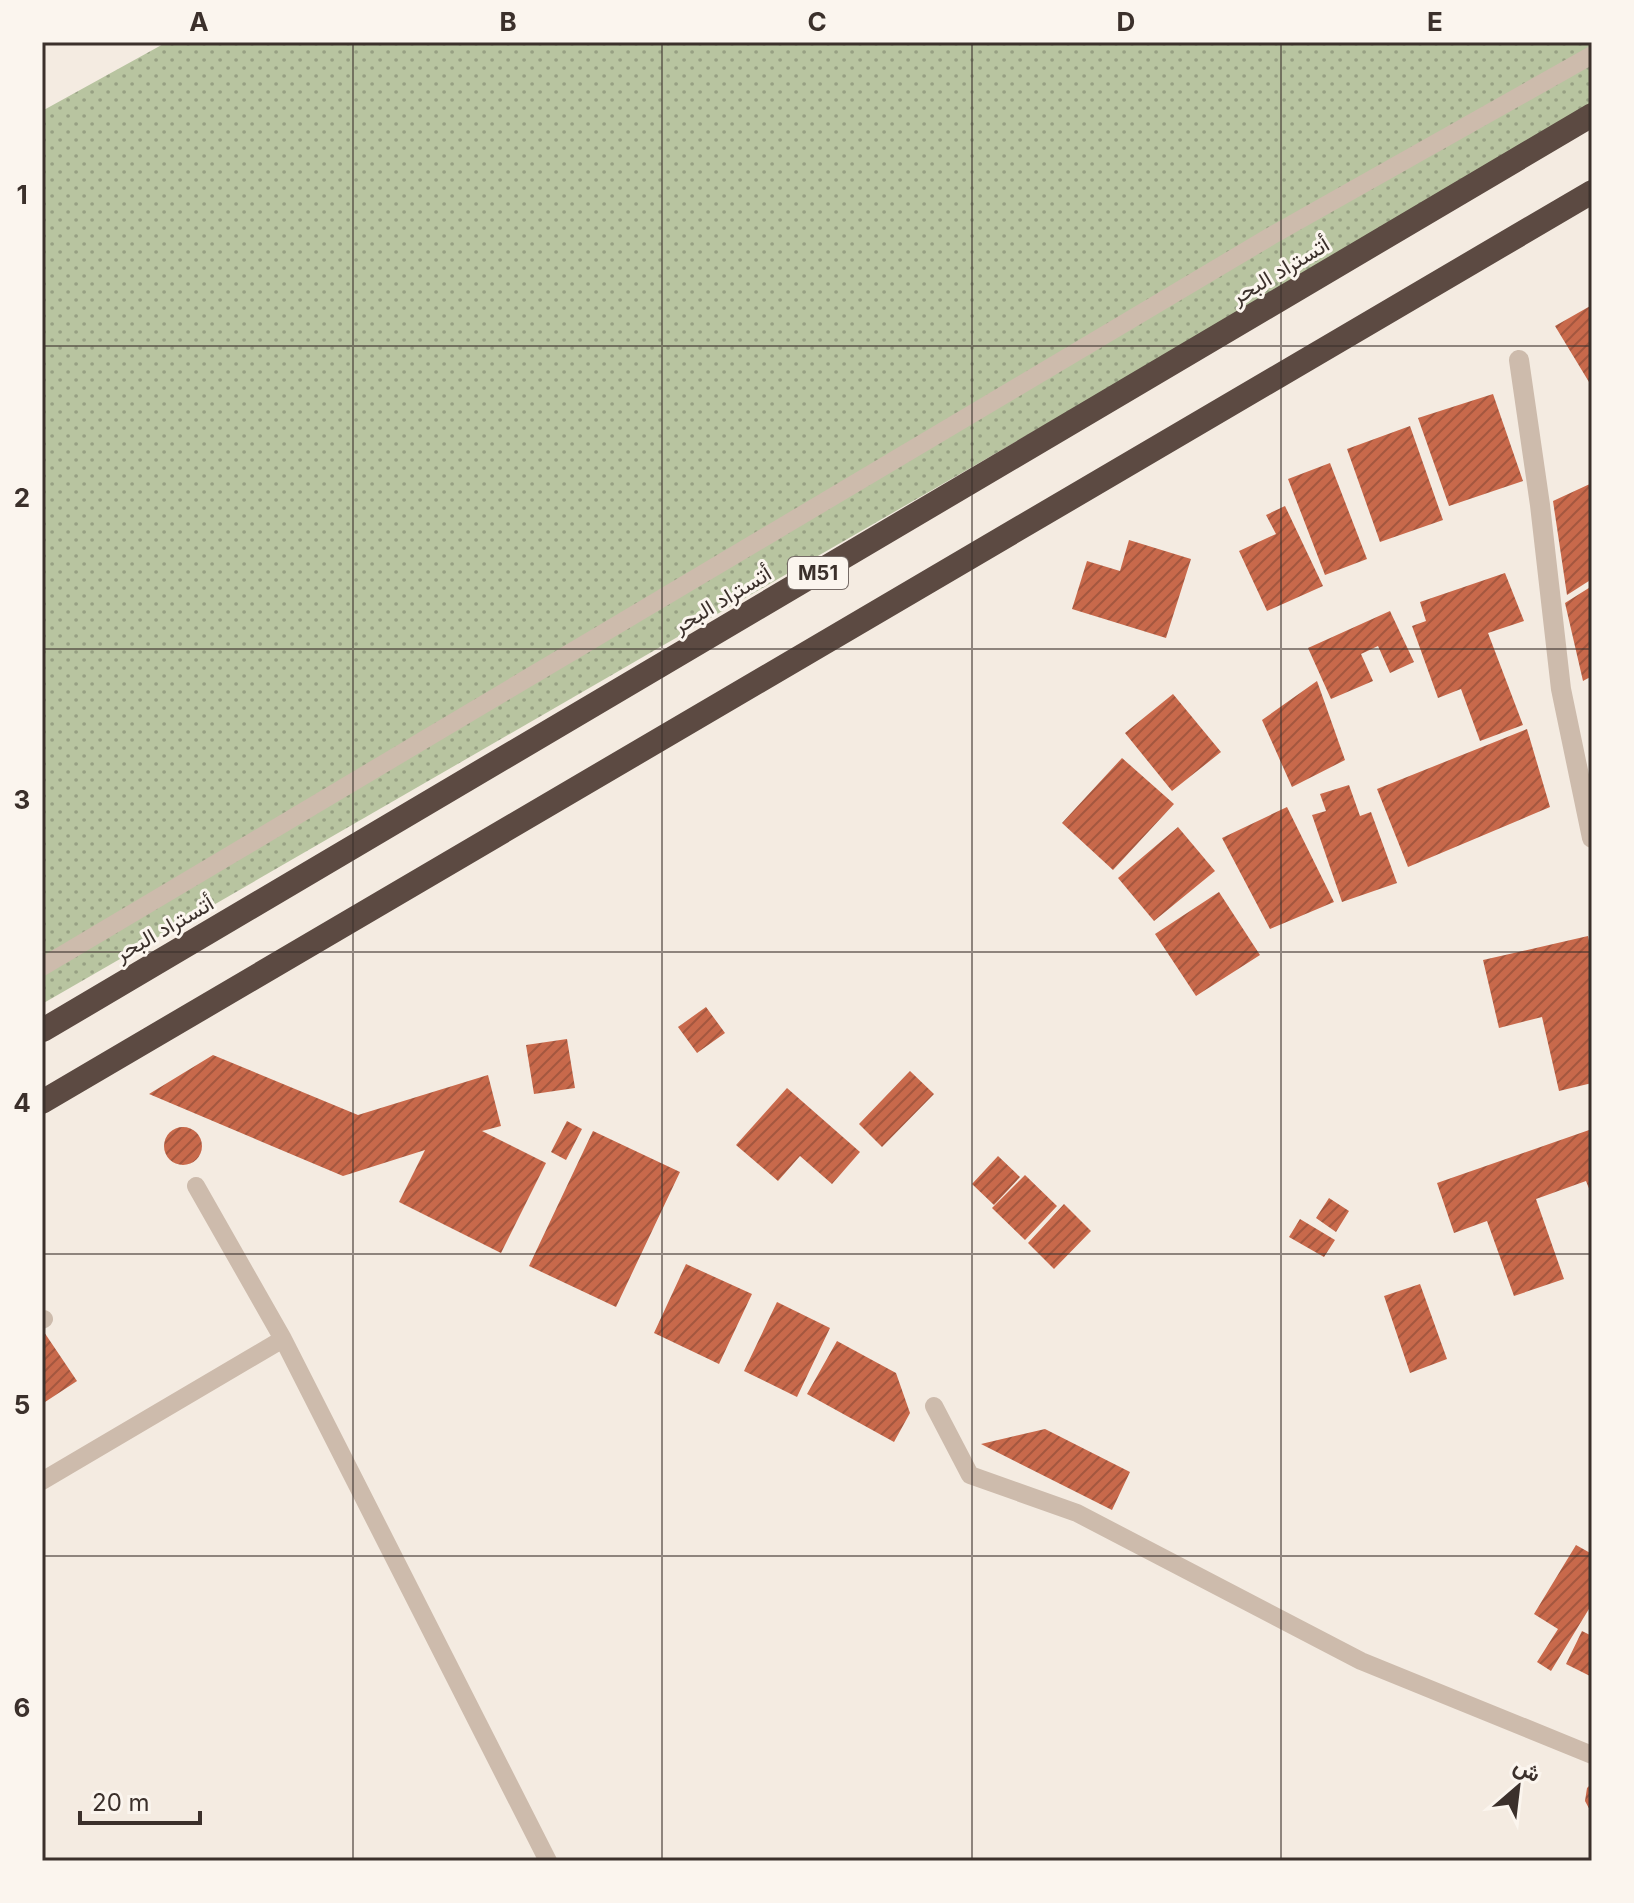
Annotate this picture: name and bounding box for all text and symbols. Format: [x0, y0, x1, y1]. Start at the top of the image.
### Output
text: A [189, 6, 209, 37]
text: B [499, 6, 517, 37]
text: C [807, 6, 827, 37]
text: D [1117, 6, 1135, 37]
text: E [1427, 6, 1443, 37]
text: 1 [16, 179, 28, 210]
street label: أتستراد البحر [1225, 231, 1334, 311]
text: 2 [14, 482, 30, 513]
road number: M51 [788, 557, 848, 589]
street label: أتستراد البحر [667, 560, 776, 640]
text: 3 [14, 784, 30, 815]
street label: أتستراد البحر [109, 889, 218, 968]
text: 4 [13, 1087, 31, 1118]
text: 5 [14, 1389, 30, 1420]
text: 6 [14, 1692, 30, 1723]
north arrow [1478, 1747, 1558, 1827]
text: ش [1509, 1752, 1545, 1788]
scale bar [80, 1775, 200, 1825]
text: 20 m [92, 1788, 150, 1817]

